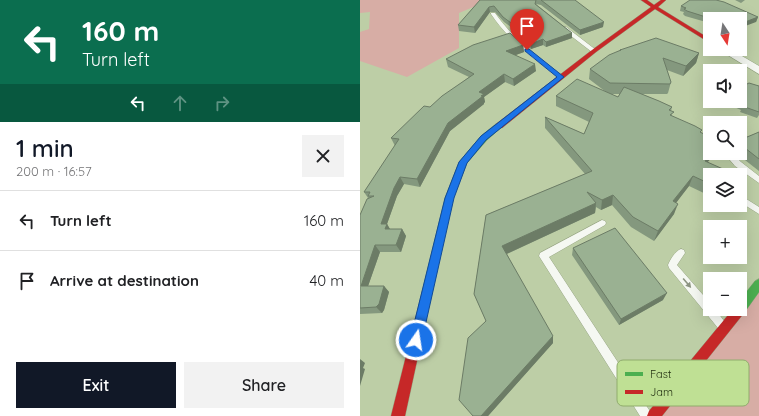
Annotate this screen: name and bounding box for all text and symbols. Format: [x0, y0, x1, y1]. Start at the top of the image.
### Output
pin [510, 9, 544, 50]
north arrow [703, 12, 747, 56]
map controls [703, 12, 747, 316]
text: 160 m [82, 13, 159, 48]
icon: arrive [516, 15, 538, 37]
icon: left [16, 16, 68, 68]
text: Turn left [82, 48, 150, 71]
button: sound [703, 64, 747, 108]
icon: left [127, 92, 149, 114]
icon: ahead [169, 92, 191, 114]
icon: right [211, 92, 233, 114]
button: search [703, 116, 747, 160]
text: 1 min [16, 133, 74, 163]
button: close [302, 135, 344, 177]
text: 200 m · 16:57 [16, 163, 92, 179]
button: layers [703, 168, 747, 212]
icon: left [16, 210, 38, 232]
text: Turn left [50, 211, 112, 230]
text: 160 m [304, 211, 344, 230]
button: + [703, 220, 747, 264]
icon: arrive [16, 270, 38, 292]
text: Arrive at destination [50, 271, 199, 290]
text: 40 m [309, 271, 344, 290]
button: − [703, 272, 747, 316]
one-way arrow [683, 278, 692, 288]
position arrow [395, 319, 437, 361]
legend [617, 360, 749, 406]
button: Exit [16, 362, 176, 408]
button: Share [184, 362, 344, 408]
text: Fast [650, 367, 672, 381]
text: Jam [650, 385, 673, 399]

